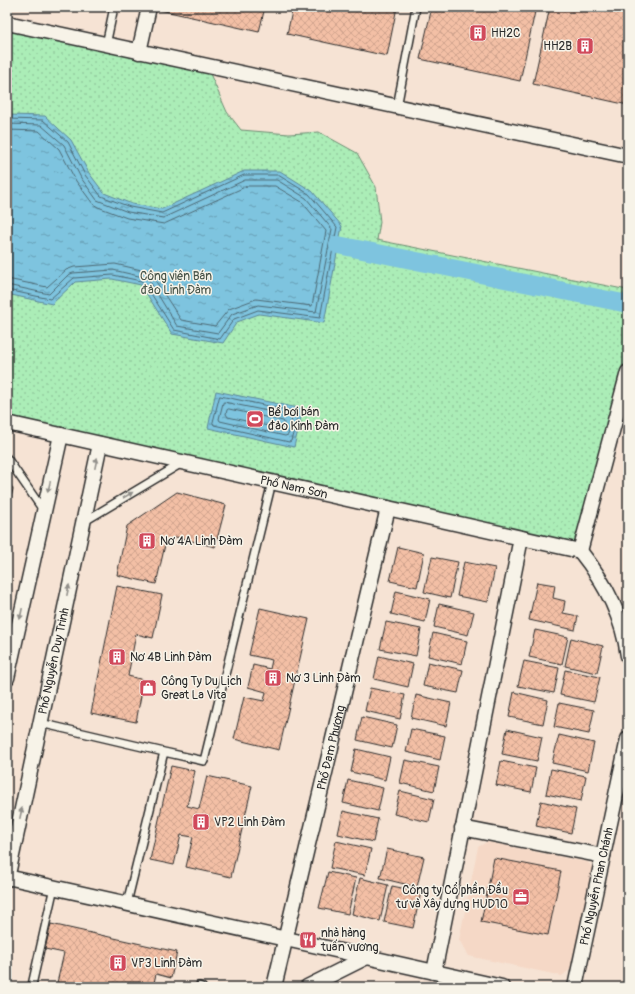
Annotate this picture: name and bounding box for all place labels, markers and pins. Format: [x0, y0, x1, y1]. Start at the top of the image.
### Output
building icon: HH2C [468, 23, 488, 43]
place label: HH2C [491, 26, 520, 41]
building icon: HH2B [575, 36, 595, 56]
place label: HH2B [543, 39, 572, 54]
place label: Bể bơi bán đảo Kinh Đàm [268, 405, 339, 434]
sports icon: Bể bơi bán đảo Kinh Đàm [245, 409, 265, 429]
building icon: Nơ 4A Linh Đàm [137, 531, 157, 551]
place label: Nơ 4A Linh Đàm [160, 534, 243, 549]
building icon: Nơ 4B Linh Đàm [107, 647, 127, 667]
place label: Nơ 4B Linh Đàm [130, 650, 212, 665]
building icon: Nơ 3 Linh Đàm [263, 668, 283, 688]
place label: Nơ 3 Linh Đàm [286, 671, 361, 686]
place label: Công Ty Du Lịch Great La Vita [161, 674, 242, 703]
shop icon: Công Ty Du Lịch Great La Vita [138, 678, 158, 698]
building icon: VP2 Linh Đàm [191, 812, 211, 832]
place label: VP2 Linh Đàm [214, 815, 285, 830]
place label: Công ty Cổ phần Đầu tư và Xây dựng HUD10 [395, 881, 508, 912]
office icon: Công ty Cổ phần Đầu tư và Xây dựng HUD10 [511, 887, 531, 907]
place label: nhà hàng tuấn vương [320, 926, 378, 955]
restaurant icon: nhà hàng tuấn vương [298, 930, 318, 950]
building icon: VP3 Linh Đàm [108, 953, 128, 973]
place label: VP3 Linh Đàm [131, 956, 202, 971]

